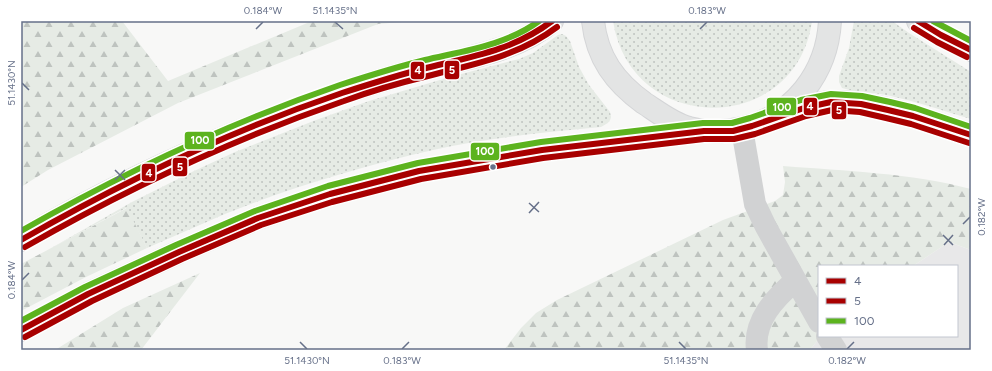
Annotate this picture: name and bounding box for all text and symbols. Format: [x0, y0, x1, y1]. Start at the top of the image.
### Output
text: 0.184°W [244, 4, 283, 17]
text: 51.1435°N [313, 4, 357, 17]
text: 0.183°W [688, 4, 726, 17]
text: 51.1430°N [5, 60, 18, 106]
line badge: 5 [444, 60, 460, 80]
line badge: 4 [410, 61, 425, 80]
text: 4 [415, 64, 422, 77]
text: 5 [449, 64, 455, 77]
line badge: 100 [766, 97, 797, 116]
line badge: 4 [803, 97, 818, 116]
text: 4 [807, 100, 814, 113]
text: 100 [773, 101, 791, 114]
line badge: 5 [831, 101, 847, 120]
text: 5 [836, 104, 842, 117]
line badge: 100 [184, 131, 215, 150]
text: 100 [191, 134, 209, 147]
line badge: 100 [470, 142, 500, 161]
text: 100 [476, 145, 494, 158]
line badge: 5 [172, 157, 188, 177]
text: 5 [177, 161, 183, 174]
unlabelled marker [488, 162, 498, 172]
line badge: 4 [141, 163, 156, 182]
text: 4 [146, 167, 153, 180]
text: 0.182°W [975, 198, 988, 236]
text: 0.184°W [5, 260, 18, 299]
legend [818, 265, 958, 337]
text: 4 [854, 274, 862, 288]
text: 5 [854, 294, 861, 308]
text: 100 [854, 314, 875, 328]
text: 51.1430°N [284, 354, 330, 367]
text: 0.183°W [383, 354, 421, 367]
text: 51.1435°N [664, 354, 708, 367]
text: 0.182°W [828, 354, 866, 367]

